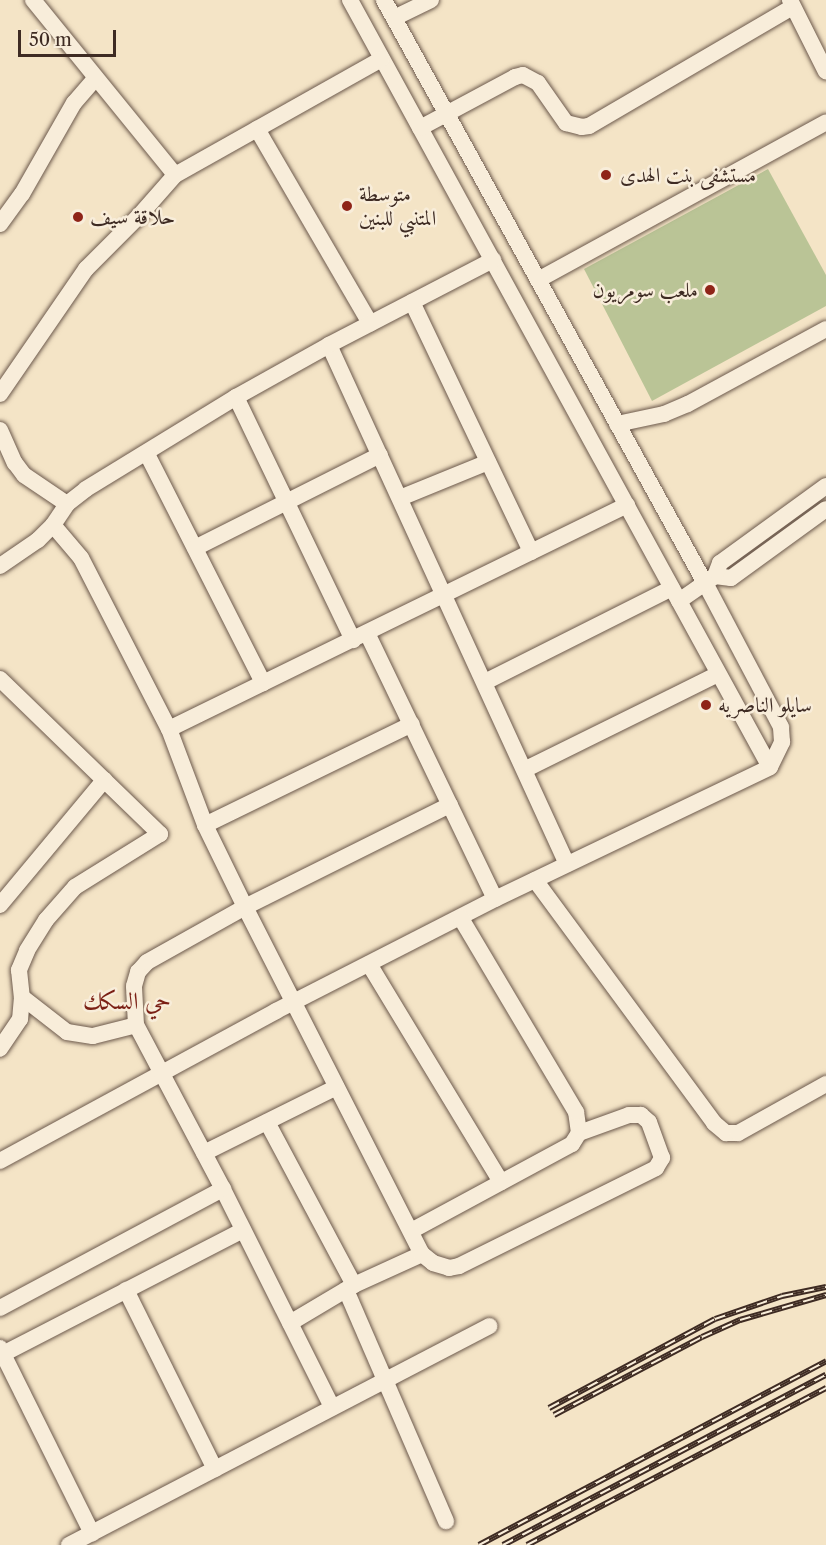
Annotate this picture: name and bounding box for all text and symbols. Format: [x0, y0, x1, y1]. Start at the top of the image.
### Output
scale bar [21, 18, 118, 56]
text: 50 m [29, 29, 72, 51]
place label: مستشفى بنت الهدى [620, 162, 756, 188]
marker: مستشفى بنت الهدى [597, 166, 615, 184]
place label: متوسطة المتنبي للبنين [359, 181, 436, 231]
marker: متوسطة المتنبي للبنين [340, 199, 354, 213]
place label: حلاقة سيف [90, 204, 175, 230]
marker: حلاقة سيف [71, 210, 85, 224]
place label: ملعب سومريون [592, 277, 698, 303]
marker: ملعب سومريون [703, 283, 717, 297]
place label: سايلو الناصريه [718, 692, 812, 718]
marker: سايلو الناصريه [699, 698, 713, 712]
district label: حي السكك [83, 987, 171, 1015]

